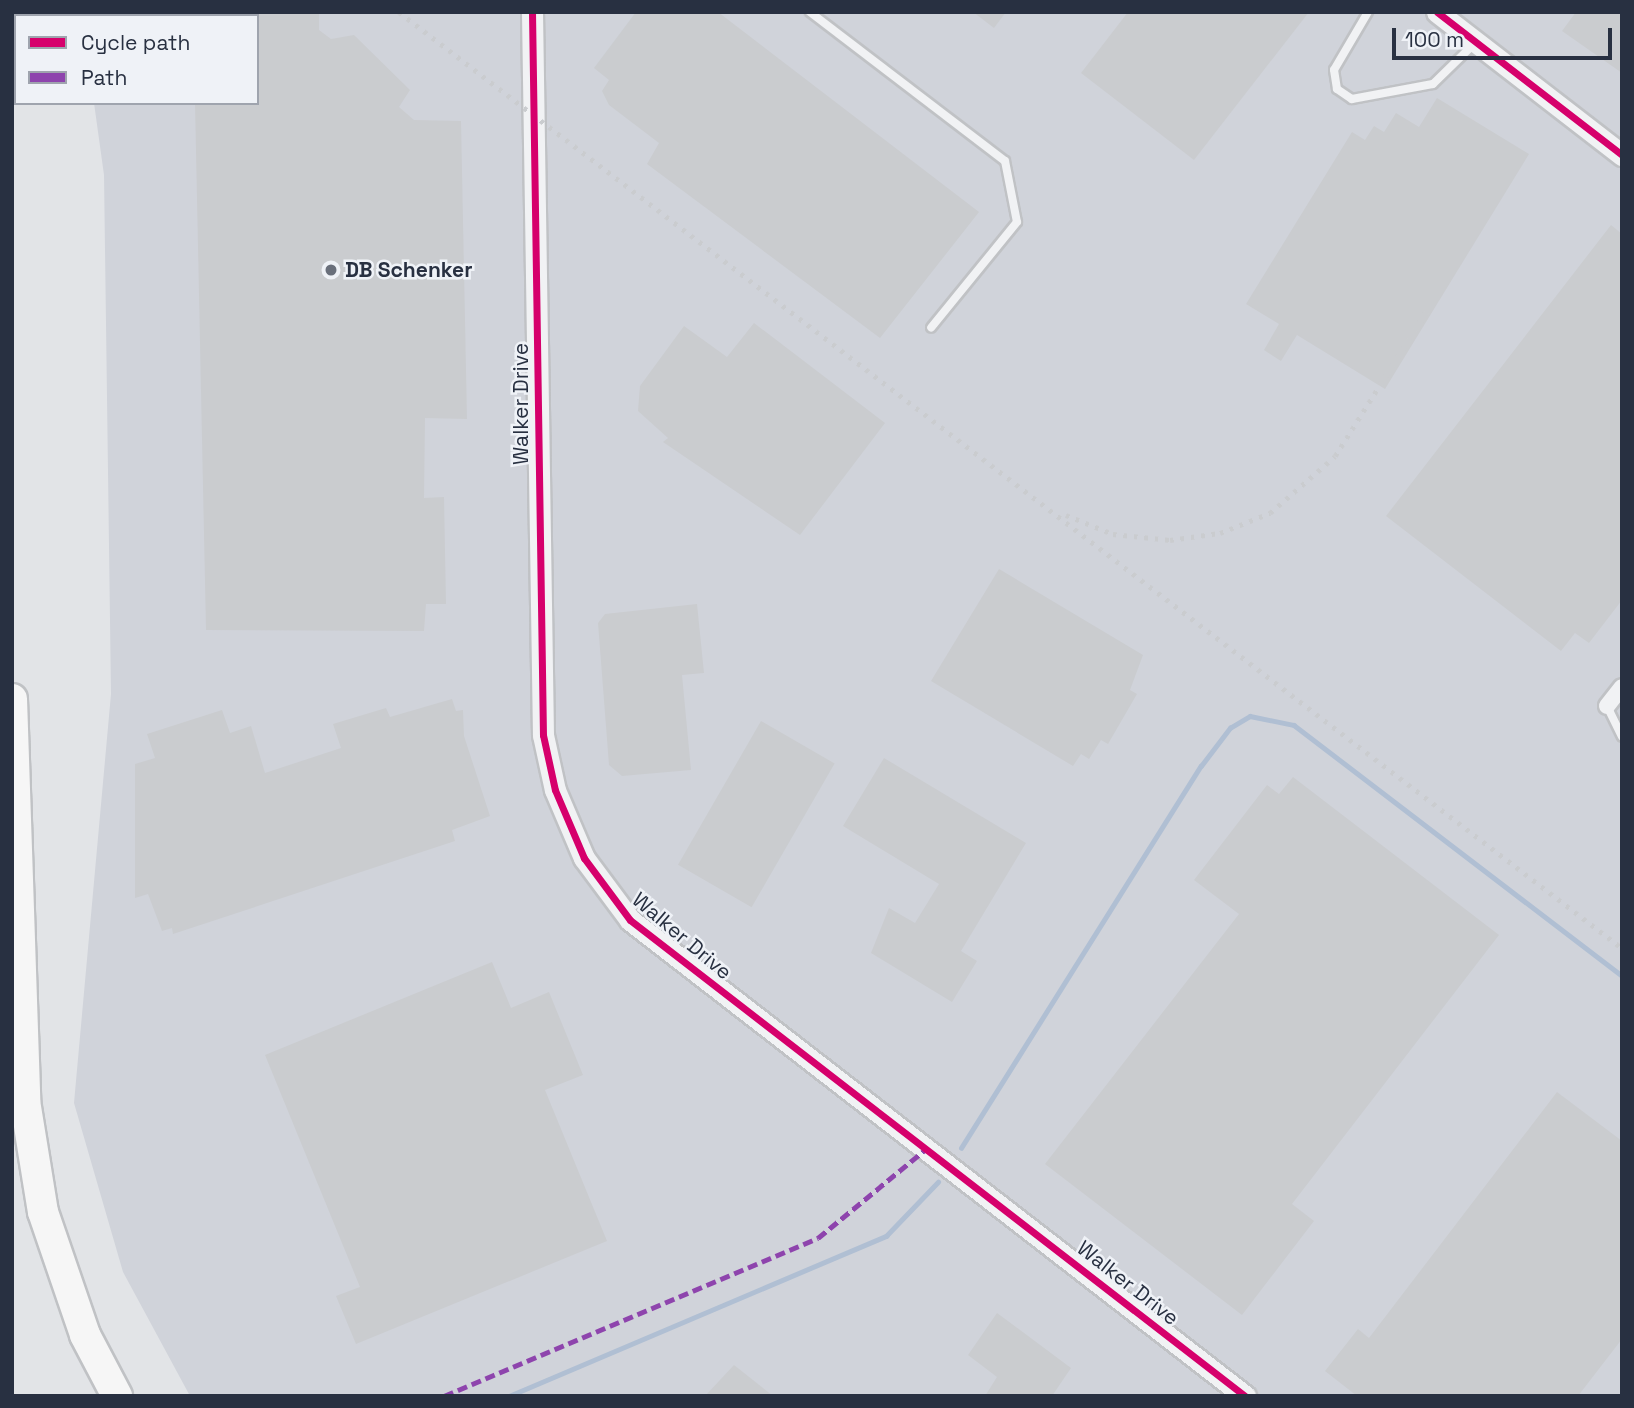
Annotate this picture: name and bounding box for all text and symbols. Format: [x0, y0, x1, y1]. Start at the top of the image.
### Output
legend [14, 14, 259, 105]
scale bar [1396, 14, 1616, 58]
text: 100 m [1405, 26, 1464, 53]
text: Cycle path [81, 29, 190, 56]
text: Path [81, 64, 127, 91]
place label: DB Schenker [345, 257, 472, 283]
marker: DB Schenker [323, 262, 339, 278]
street label: Walker Drive [508, 343, 534, 465]
street label: Walker Drive [627, 887, 737, 985]
street label: Walker Drive [1072, 1235, 1184, 1331]

